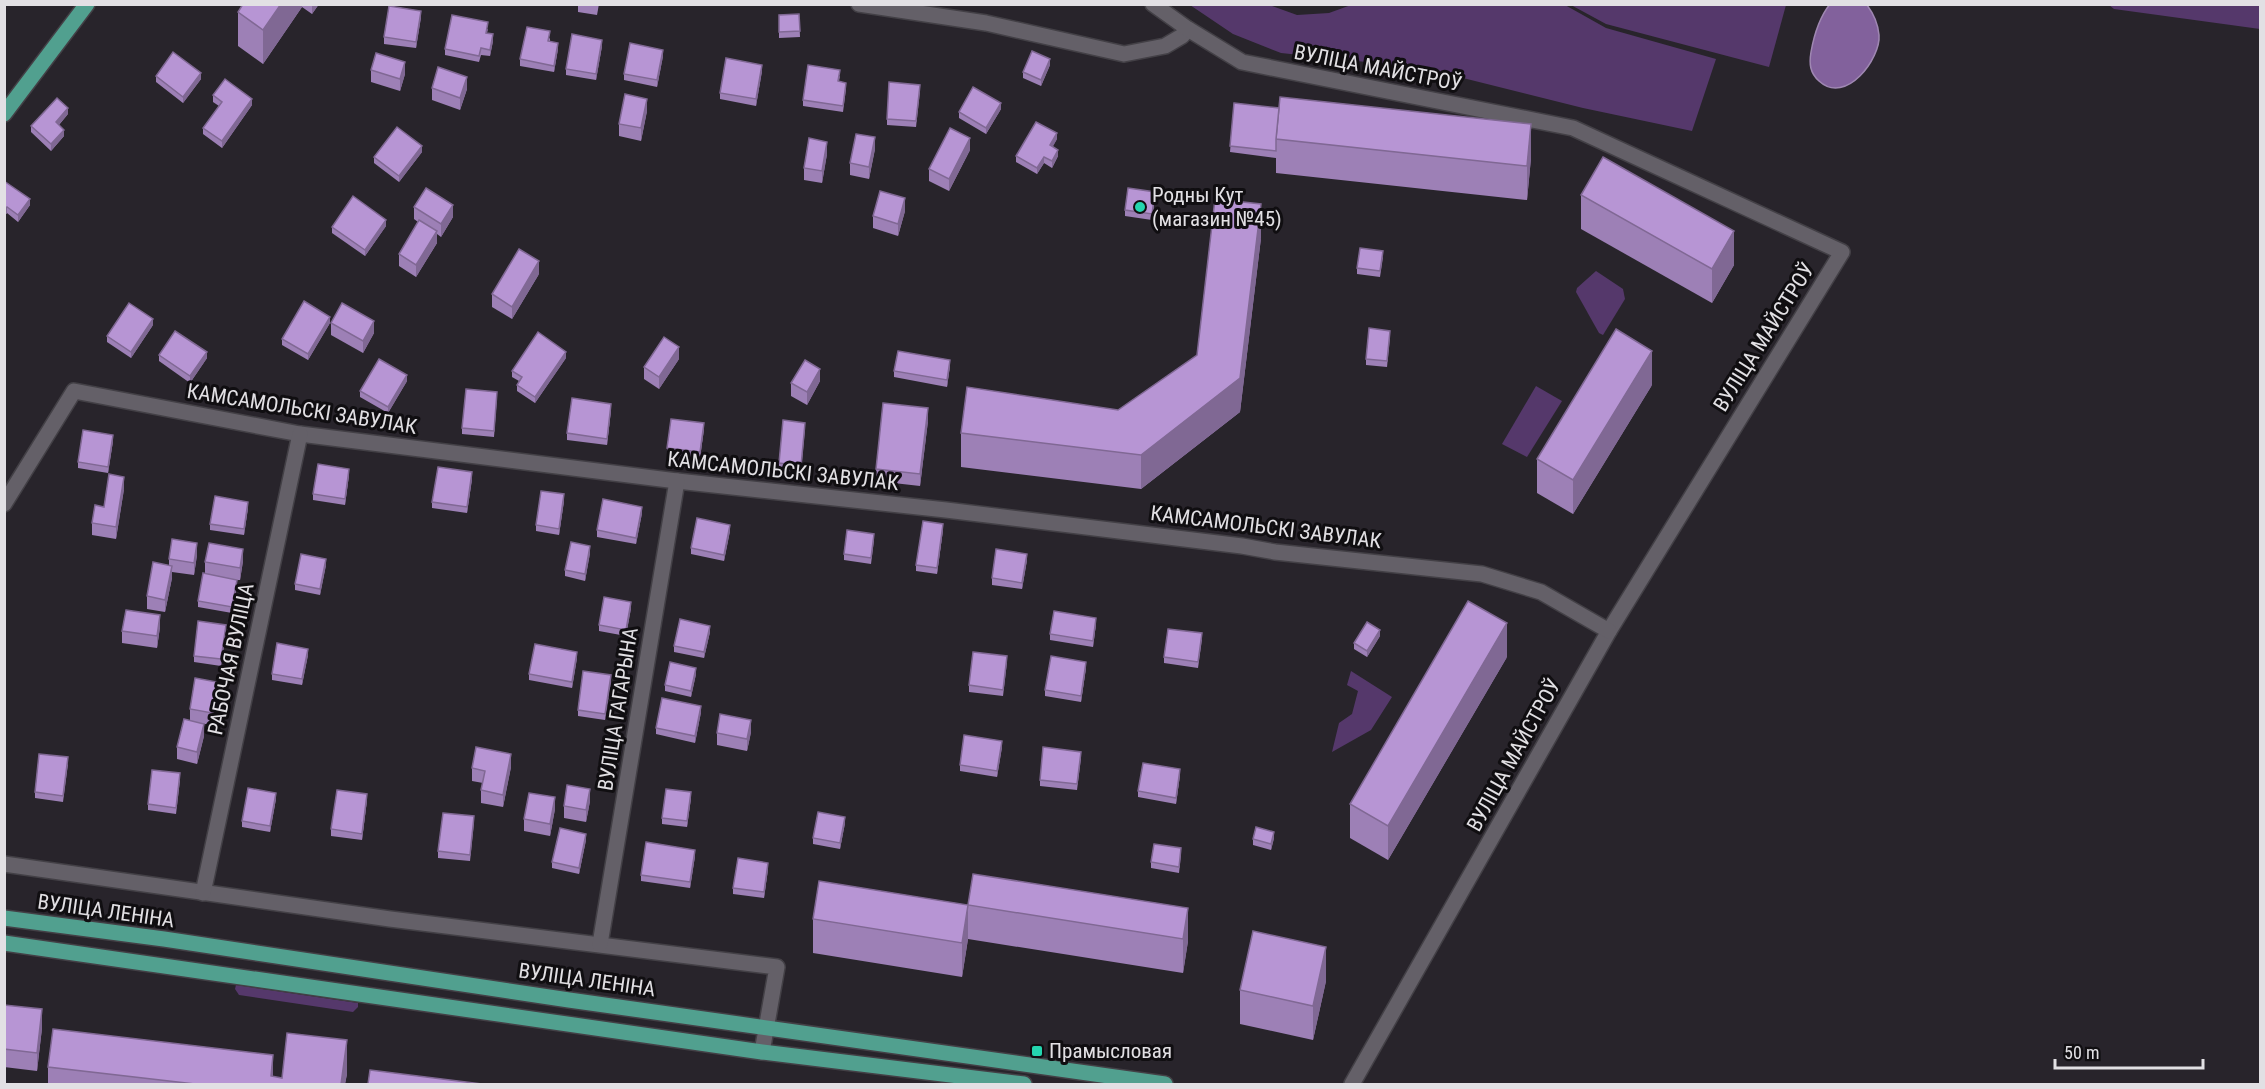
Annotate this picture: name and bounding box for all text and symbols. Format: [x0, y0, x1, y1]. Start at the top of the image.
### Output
street label: ВУЛІЦА МАЙСТРОЎ [1292, 40, 1464, 96]
place label: Родны Кут (магазин №45) [1152, 183, 1282, 231]
marker: Родны Кут (магазин №45) [1133, 200, 1147, 214]
street label: ВУЛІЦА МАЙСТРОЎ [1709, 258, 1819, 416]
street label: КАМСАМОЛЬСКІ ЗАВУЛАК [185, 379, 419, 439]
street label: КАМСАМОЛЬСКІ ЗАВУЛАК [666, 447, 900, 495]
street label: КАМСАМОЛЬСКІ ЗАВУЛАК [1149, 501, 1383, 553]
street label: РАБОЧАЯ ВУЛІЦА [203, 581, 259, 737]
street label: ВУЛІЦА ГАГАРЫНА [593, 626, 643, 792]
street label: ВУЛІЦА МАЙСТРОЎ [1462, 675, 1566, 835]
street label: ВУЛІЦА ЛЕНІНА [36, 890, 176, 932]
street label: ВУЛІЦА ЛЕНІНА [517, 959, 657, 1001]
scale bar [2055, 1032, 2204, 1070]
place label: Прамысловая [1049, 1039, 1172, 1063]
text: 50 m [2064, 1042, 2099, 1063]
marker: Прамысловая [1030, 1044, 1044, 1058]

